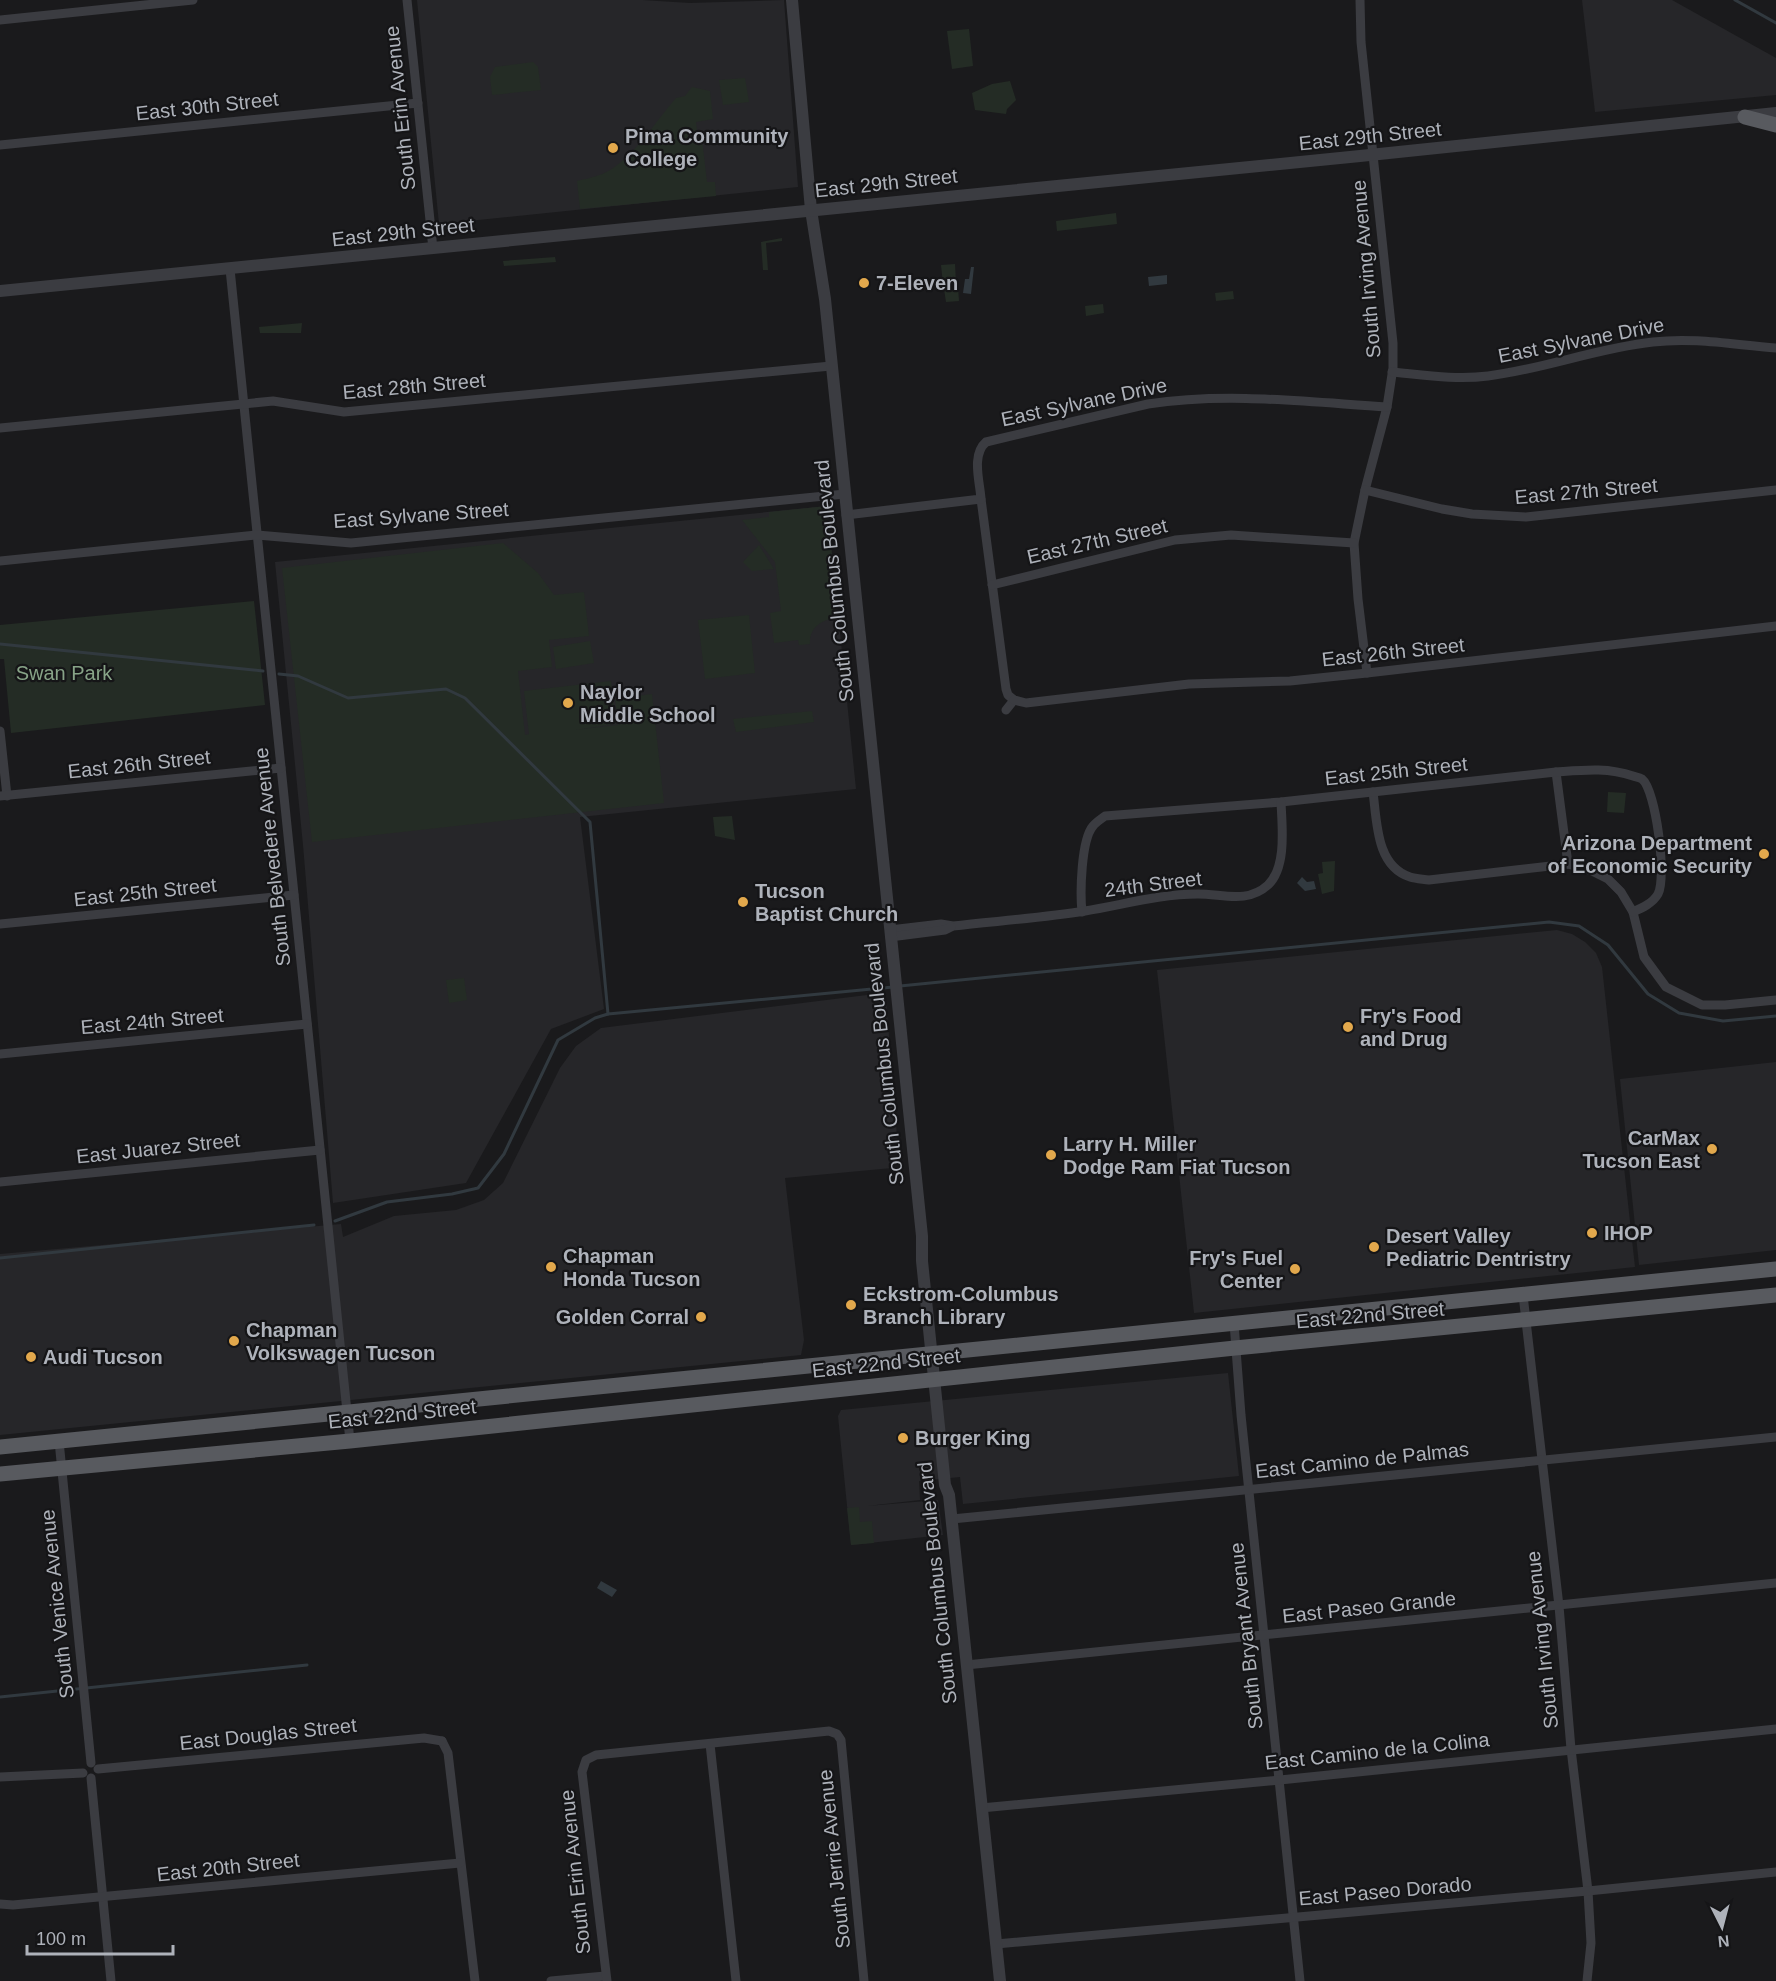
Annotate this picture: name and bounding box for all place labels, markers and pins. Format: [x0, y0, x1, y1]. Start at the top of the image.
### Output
place label: Pima Community College [625, 125, 789, 170]
marker: Pima Community College [606, 141, 620, 155]
place label: 7-Eleven [876, 272, 958, 294]
marker: 7-Eleven [857, 276, 871, 290]
place label: Naylor Middle School [580, 681, 716, 726]
marker: Naylor Middle School [561, 696, 575, 710]
place label: Arizona Department of Economic Security [1548, 832, 1753, 877]
marker: Arizona Department of Economic Security [1757, 847, 1771, 861]
place label: Tucson Baptist Church [755, 880, 898, 925]
marker: Tucson Baptist Church [736, 895, 750, 909]
place label: Fry's Food and Drug [1360, 1005, 1461, 1050]
marker: Fry's Food and Drug [1341, 1020, 1355, 1034]
place label: CarMax Tucson East [1583, 1127, 1700, 1172]
place label: Larry H. Miller Dodge Ram Fiat Tucson [1063, 1133, 1290, 1178]
marker: CarMax Tucson East [1705, 1142, 1719, 1156]
marker: Larry H. Miller Dodge Ram Fiat Tucson [1044, 1148, 1058, 1162]
place label: IHOP [1604, 1222, 1653, 1244]
place label: Desert Valley Pediatric Dentristry [1386, 1225, 1571, 1270]
marker: IHOP [1585, 1226, 1599, 1240]
marker: Desert Valley Pediatric Dentristry [1367, 1240, 1381, 1254]
place label: Chapman Honda Tucson [563, 1245, 700, 1290]
place label: Fry's Fuel Center [1189, 1247, 1283, 1292]
marker: Chapman Honda Tucson [544, 1260, 558, 1274]
marker: Fry's Fuel Center [1288, 1262, 1302, 1276]
place label: Eckstrom-Columbus Branch Library [863, 1283, 1059, 1328]
marker: Eckstrom-Columbus Branch Library [844, 1298, 858, 1312]
place label: Golden Corral [556, 1306, 689, 1328]
marker: Golden Corral [694, 1310, 708, 1324]
place label: Chapman Volkswagen Tucson [246, 1319, 435, 1364]
marker: Chapman Volkswagen Tucson [227, 1334, 241, 1348]
place label: Audi Tucson [43, 1346, 163, 1368]
marker: Audi Tucson [24, 1350, 38, 1364]
place label: Burger King [915, 1427, 1031, 1449]
marker: Burger King [896, 1431, 910, 1445]

